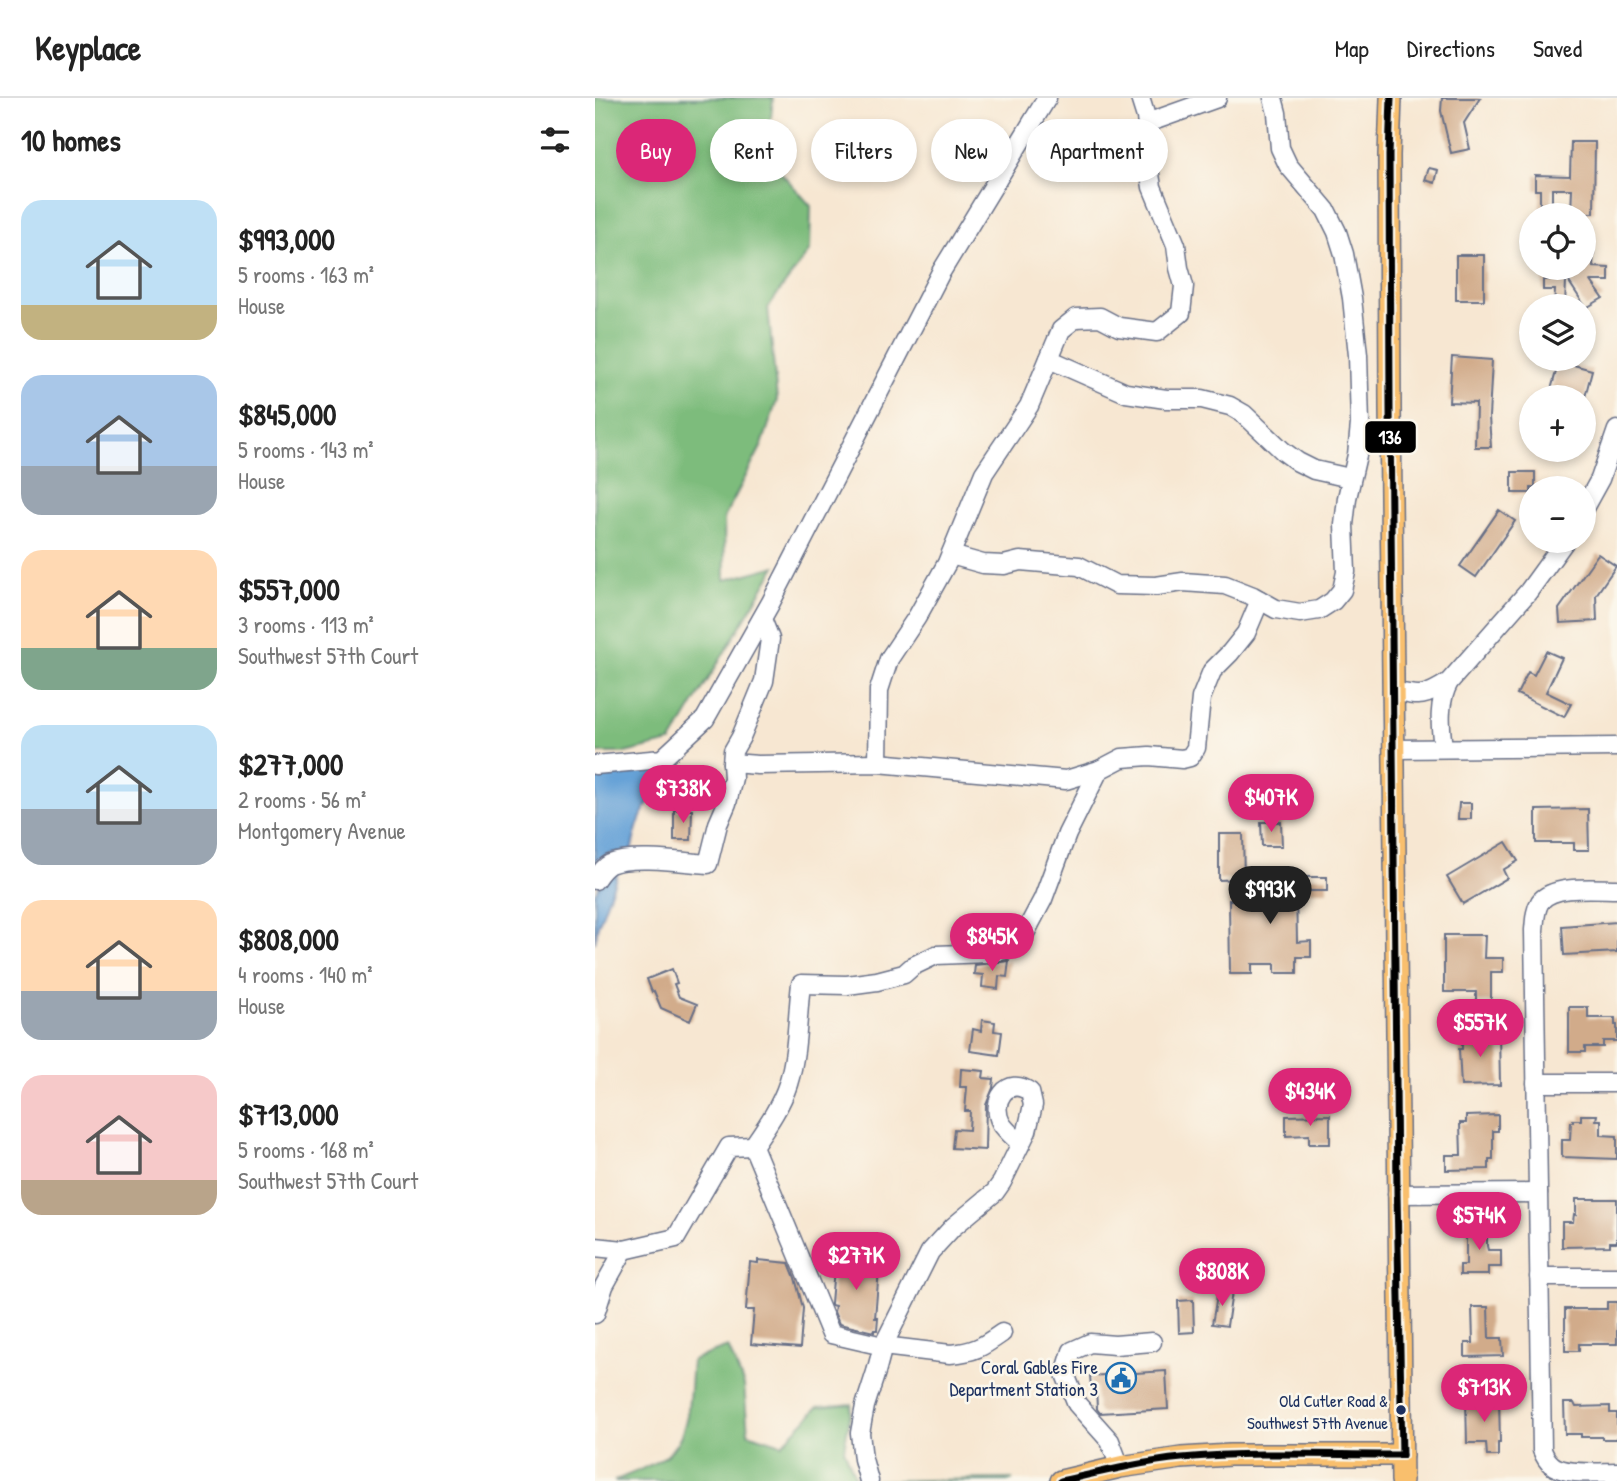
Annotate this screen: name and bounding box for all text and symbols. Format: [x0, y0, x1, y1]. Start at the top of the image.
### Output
text: Keyplace [35, 26, 141, 70]
text: Map [1335, 32, 1369, 64]
text: Directions [1407, 32, 1495, 64]
text: Saved [1533, 32, 1582, 64]
chip: Buy [616, 119, 696, 182]
chip: Rent [710, 119, 797, 182]
chip: Filters [811, 119, 917, 182]
chip: New [931, 119, 1012, 182]
chip: Apartment [1026, 119, 1168, 182]
text: 10 homes [21, 120, 121, 160]
icon: filters [536, 121, 574, 159]
map controls [1519, 203, 1596, 553]
button: locate [1519, 203, 1596, 280]
text: $993,000 [238, 219, 335, 259]
icon: home [77, 228, 161, 312]
text: 5 rooms · 163 m² [238, 259, 374, 290]
text: House [238, 290, 285, 321]
button: layers [1519, 294, 1596, 371]
button: + [1519, 385, 1596, 462]
text: $845,000 [238, 394, 337, 434]
icon: home [77, 403, 161, 487]
line badge: 136 [1364, 420, 1417, 454]
text: 136 [1379, 424, 1402, 450]
text: 5 rooms · 143 m² [238, 434, 374, 465]
text: House [238, 465, 285, 496]
button: − [1519, 476, 1596, 553]
text: $557,000 [238, 569, 340, 609]
icon: home [77, 578, 161, 662]
text: 3 rooms · 113 m² [238, 609, 374, 640]
text: Southwest 57th Court [238, 640, 418, 671]
text: $277,000 [238, 744, 343, 784]
icon: home [77, 753, 161, 837]
pin: $738K [634, 766, 732, 825]
text: $738K [655, 772, 711, 803]
pin: $407K [1222, 774, 1320, 834]
text: $407K [1244, 781, 1298, 812]
text: 2 rooms · 56 m² [238, 784, 366, 815]
text: Montgomery Avenue [238, 815, 406, 846]
pin: $993K [1221, 866, 1319, 926]
text: $993K [1245, 873, 1295, 904]
pin: $845K [943, 914, 1041, 973]
text: $808,000 [238, 919, 339, 959]
text: $845K [966, 920, 1018, 951]
icon: home [77, 928, 161, 1012]
text: 4 rooms · 140 m² [238, 959, 372, 990]
text: House [238, 990, 285, 1021]
pin: $557K [1431, 1000, 1529, 1059]
text: $557K [1453, 1006, 1507, 1037]
pin: $434K [1261, 1068, 1359, 1128]
text: $434K [1284, 1075, 1336, 1106]
text: $713,000 [238, 1094, 339, 1134]
icon: home [77, 1103, 161, 1187]
text: 5 rooms · 168 m² [238, 1134, 374, 1165]
text: Southwest 57th Court [238, 1165, 418, 1196]
pin: $574K [1430, 1192, 1528, 1252]
text: $574K [1452, 1199, 1506, 1230]
pin: $277K [807, 1232, 905, 1292]
text: $277K [827, 1239, 885, 1270]
pin: $808K [1173, 1248, 1271, 1308]
text: $808K [1195, 1255, 1249, 1286]
place label: Coral Gables Fire Department Station 3 [949, 1354, 1098, 1402]
public building icon: Coral Gables Fire Department Station 3 [1104, 1361, 1138, 1395]
pin: $713K [1435, 1364, 1533, 1424]
text: $713K [1457, 1371, 1511, 1402]
place label: Old Cutler Road & Southwest 57th Avenue [1247, 1389, 1388, 1434]
marker: Old Cutler Road & Southwest 57th Avenue [1394, 1403, 1408, 1417]

